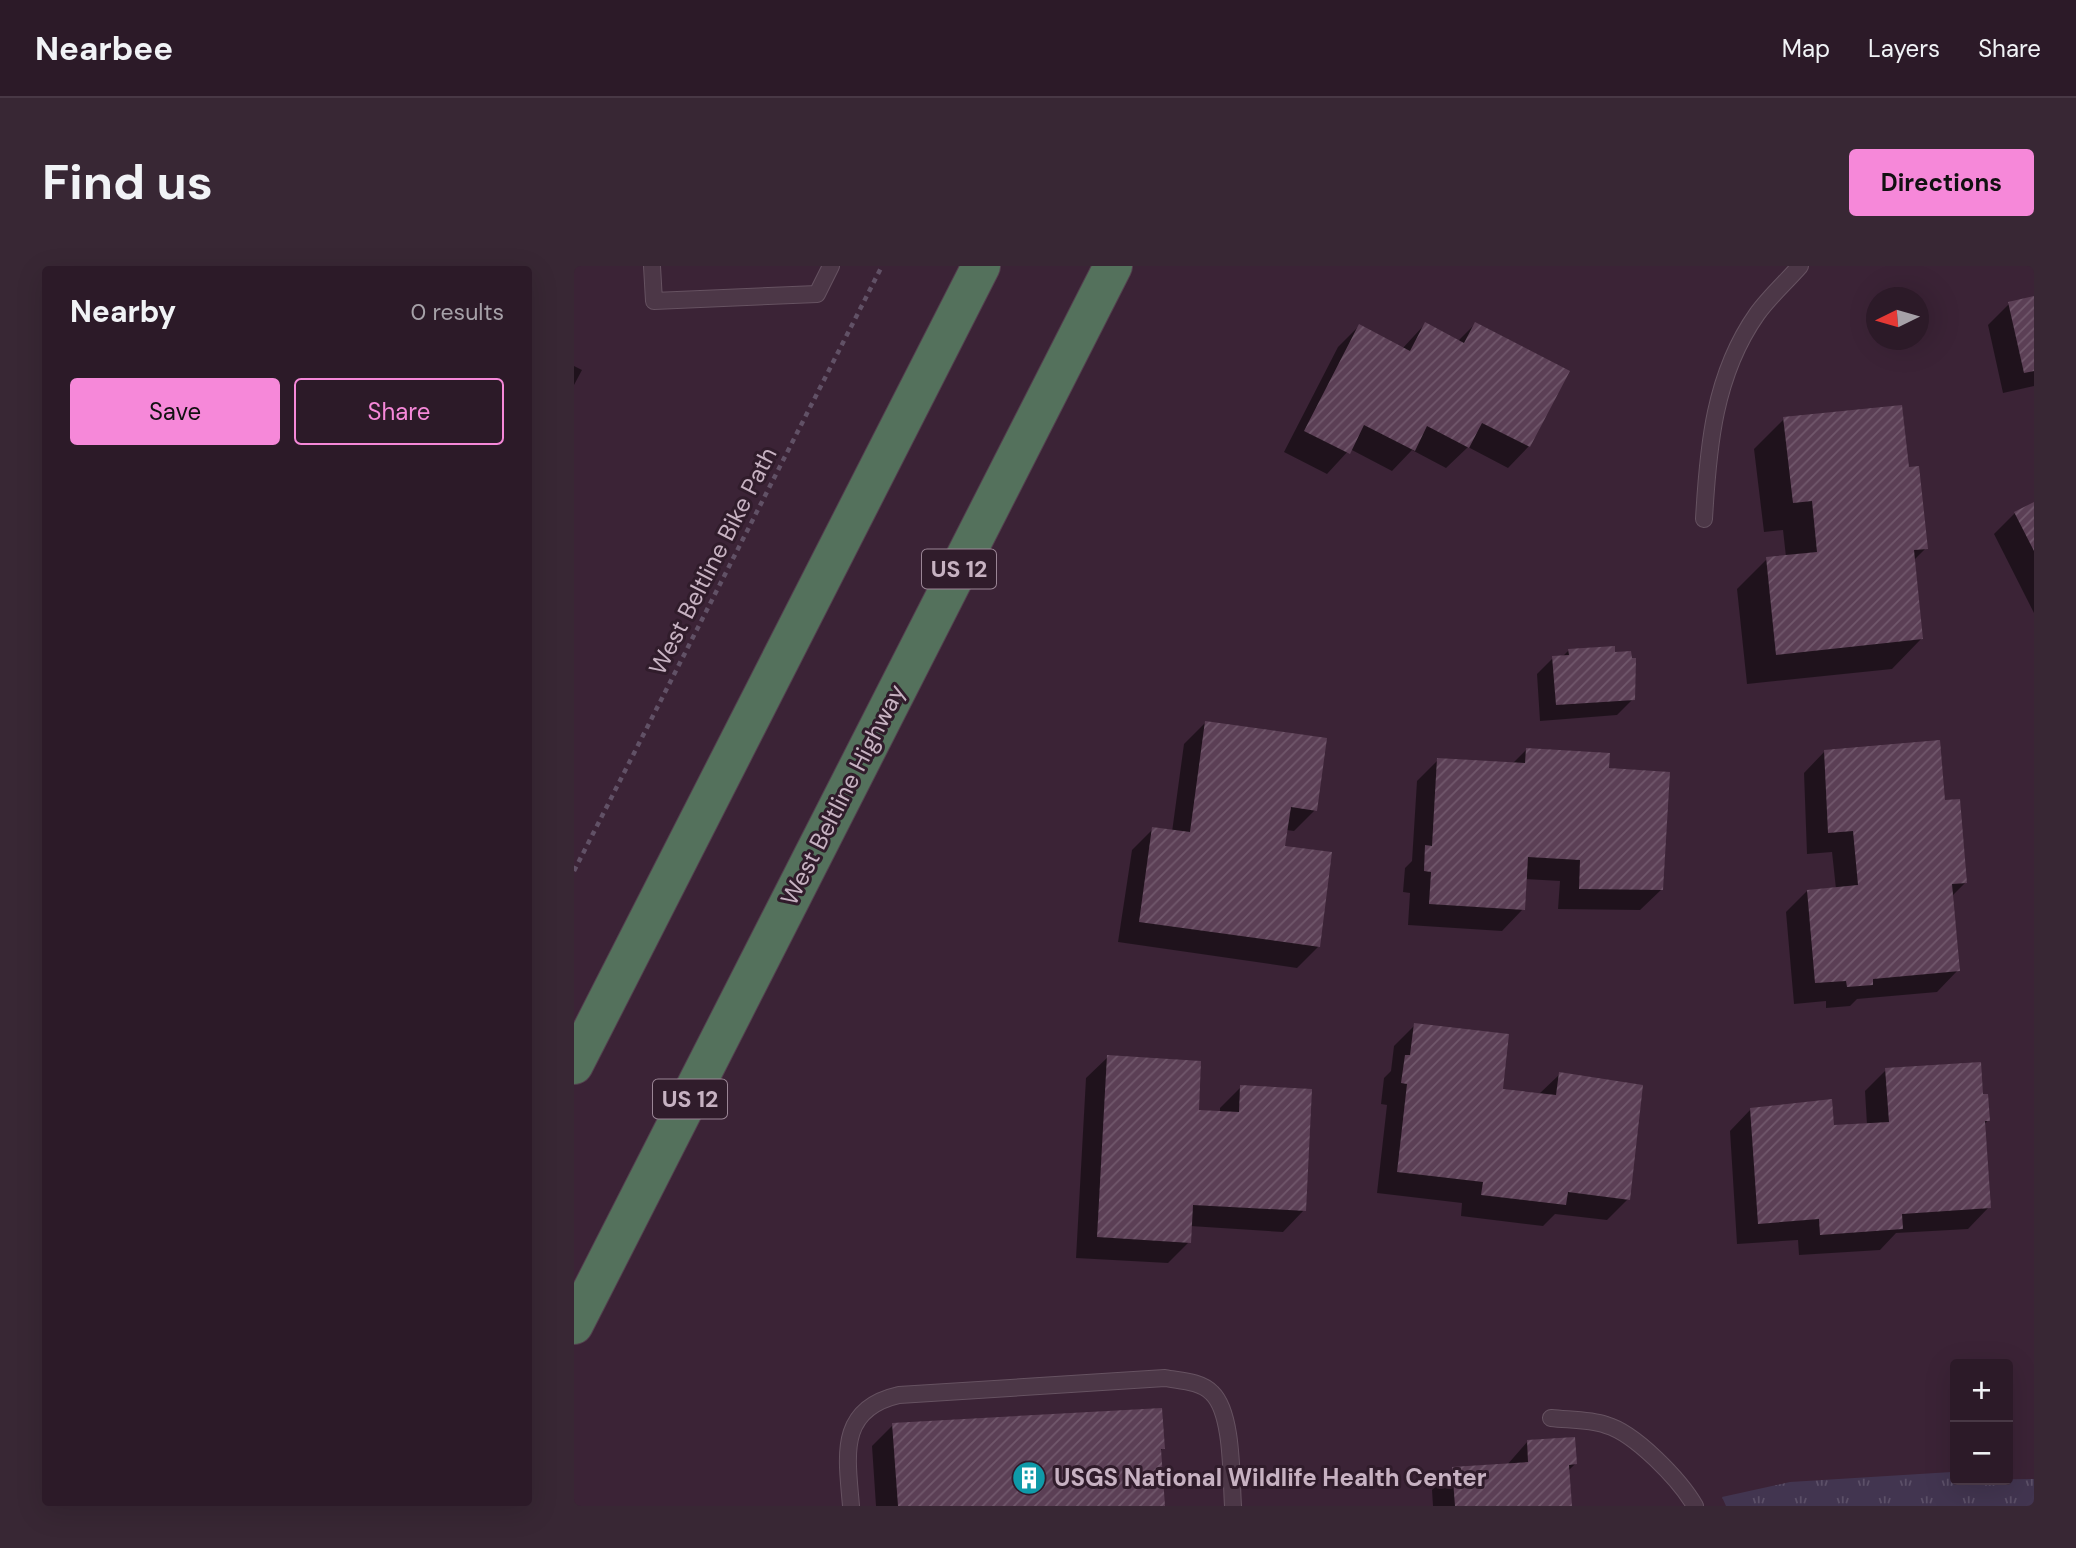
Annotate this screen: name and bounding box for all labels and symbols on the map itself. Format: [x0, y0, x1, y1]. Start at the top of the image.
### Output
north arrow [1866, 287, 1929, 350]
street label: West Beltline Bike Path [642, 442, 783, 680]
road number: US 12 [922, 550, 996, 588]
street label: West Beltline Highway [773, 679, 912, 910]
road number: US 12 [653, 1080, 727, 1118]
building icon: USGS National Wildlife Health Center [1010, 1459, 1048, 1497]
place label: USGS National Wildlife Health Center [1054, 1462, 1487, 1493]

